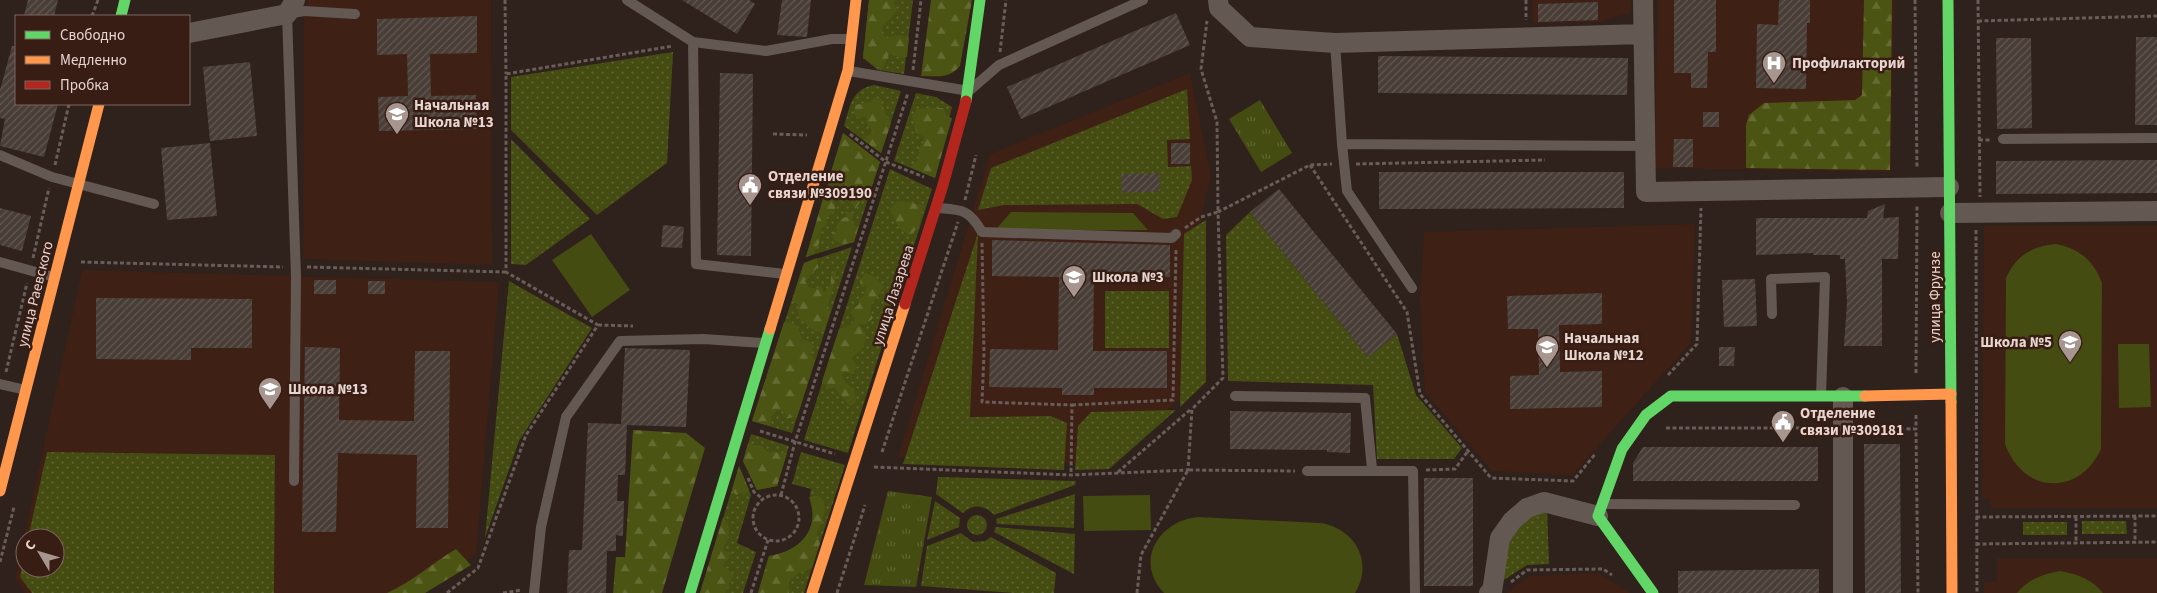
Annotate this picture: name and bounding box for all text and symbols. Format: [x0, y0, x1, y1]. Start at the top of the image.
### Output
legend [15, 15, 190, 105]
text: Свободно [60, 25, 125, 46]
text: Медленно [60, 50, 127, 71]
hospital icon: Профилакторий [1761, 50, 1787, 84]
place label: Профилакторий [1792, 53, 1905, 74]
text: Пробка [60, 75, 109, 96]
place label: Начальная Школа №13 [414, 95, 494, 133]
school or university icon: Начальная Школа №13 [384, 101, 410, 135]
place label: Отделение связи №309190 [768, 166, 872, 204]
public building icon: Отделение связи №309190 [737, 172, 763, 206]
street label: улица Раевского [12, 239, 59, 349]
street label: улица Лазарева [867, 242, 920, 348]
street label: улица Фрунзе [1925, 251, 1946, 343]
school or university icon: Школа №3 [1061, 264, 1087, 298]
place label: Школа №3 [1092, 267, 1164, 288]
place label: Начальная Школа №12 [1564, 328, 1644, 366]
school or university icon: Школа №5 [2057, 329, 2083, 363]
place label: Школа №5 [1980, 332, 2052, 353]
school or university icon: Начальная Школа №12 [1534, 334, 1560, 368]
school or university icon: Школа №13 [257, 376, 283, 410]
place label: Школа №13 [288, 379, 368, 400]
place label: Отделение связи №309181 [1800, 403, 1904, 441]
public building icon: Отделение связи №309181 [1770, 409, 1796, 443]
north arrow [15, 528, 65, 578]
text: С [20, 536, 41, 555]

